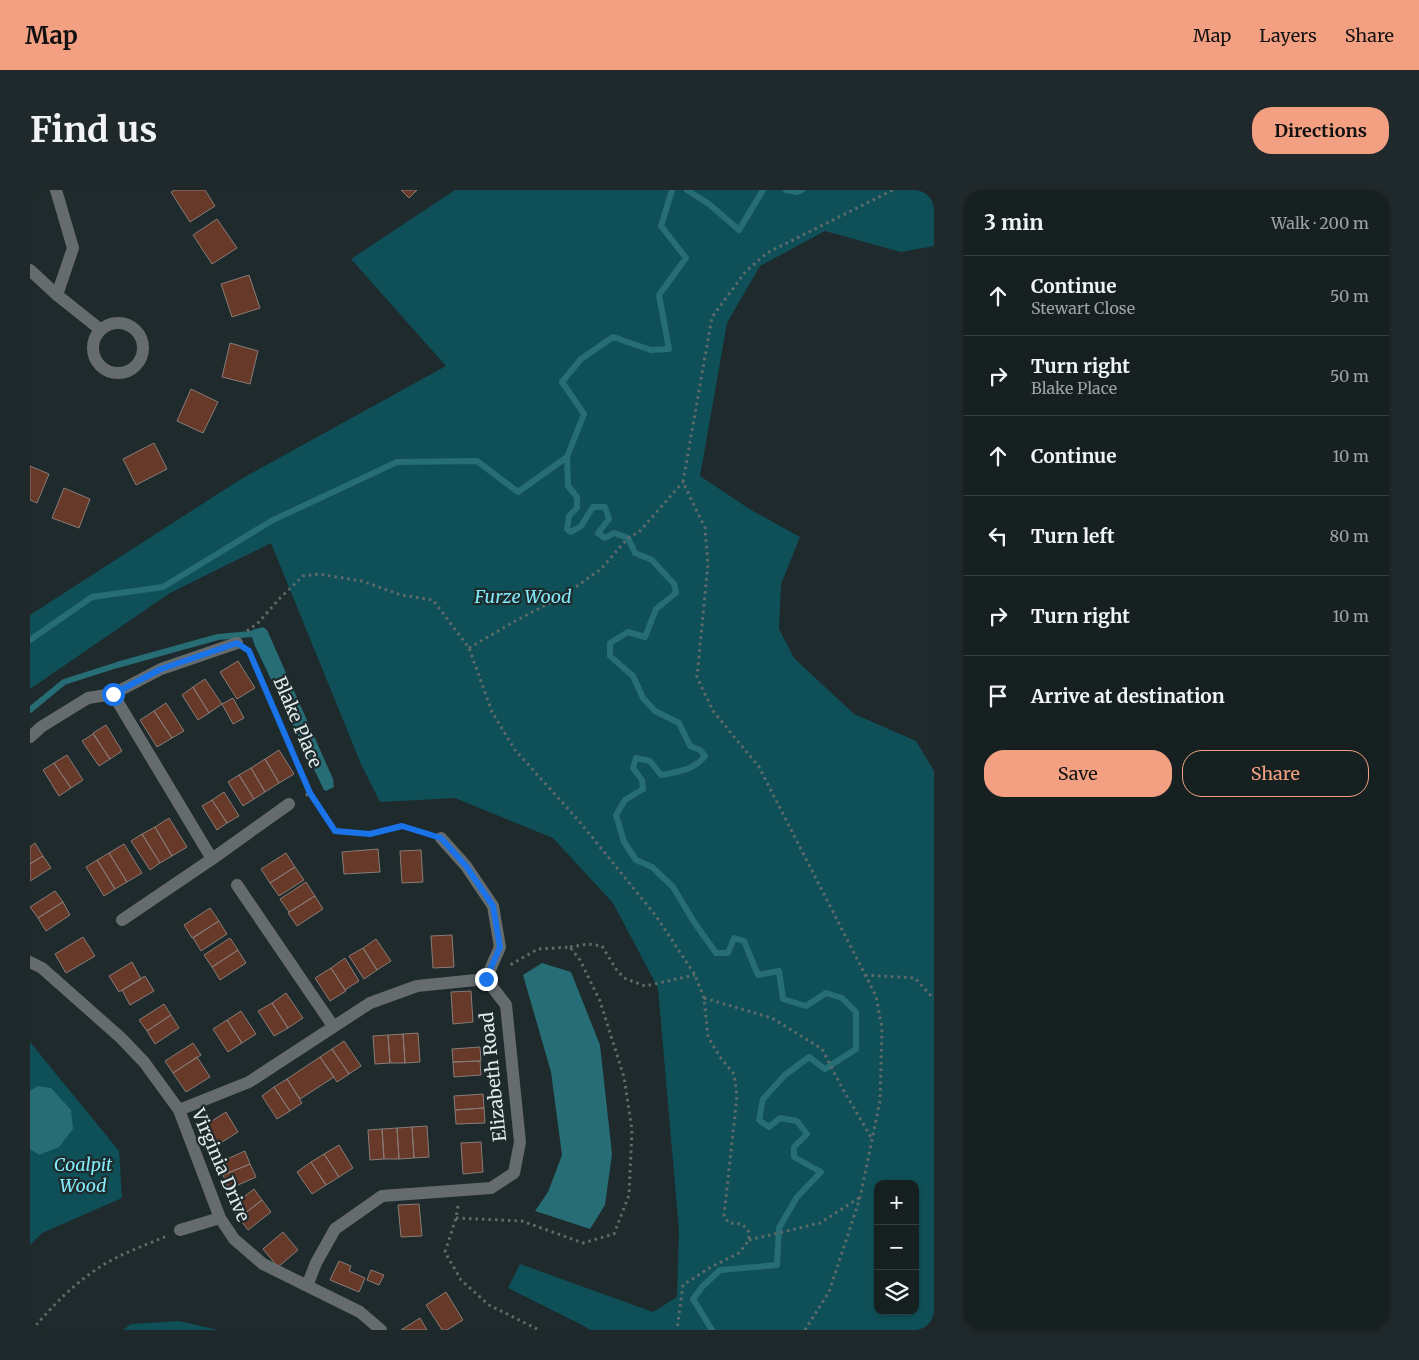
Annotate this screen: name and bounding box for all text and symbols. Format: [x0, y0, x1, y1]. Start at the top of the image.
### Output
text: Map [25, 20, 78, 51]
text: Map [1193, 24, 1231, 47]
text: Layers [1259, 24, 1317, 47]
text: Share [1345, 24, 1394, 47]
button: Directions [1252, 107, 1389, 154]
text: Find us [30, 108, 157, 152]
text: 3 min [984, 209, 1043, 236]
text: Walk · 200 m [1271, 213, 1369, 233]
text: Continue [1031, 274, 1117, 298]
icon: ahead [984, 282, 1012, 310]
text: 50 m [1330, 286, 1369, 306]
text: Stewart Close [1031, 298, 1135, 318]
text: Turn right [1031, 354, 1130, 378]
icon: right [984, 362, 1012, 390]
text: 50 m [1330, 366, 1369, 386]
text: Blake Place [1031, 378, 1117, 398]
icon: ahead [984, 442, 1012, 470]
text: Continue [1031, 444, 1117, 468]
text: 10 m [1332, 446, 1369, 466]
icon: left [984, 522, 1012, 550]
text: Turn left [1031, 524, 1115, 548]
text: 80 m [1330, 526, 1369, 546]
park label: Furze Wood [474, 585, 572, 608]
icon: right [984, 602, 1012, 630]
text: Turn right [1031, 604, 1130, 628]
text: 10 m [1332, 606, 1369, 626]
street label: Blake Place [269, 673, 327, 771]
icon: arrive [984, 682, 1012, 710]
route start [102, 683, 125, 706]
text: Arrive at destination [1031, 684, 1225, 708]
button: Save [984, 750, 1172, 797]
button: Share [1182, 750, 1369, 797]
route end [475, 968, 498, 991]
street label: Elizabeth Road [475, 1011, 511, 1143]
street label: Virginia Drive [186, 1104, 255, 1225]
park label: Coalpit Wood [54, 1153, 113, 1197]
map controls [874, 1180, 919, 1315]
button: + [874, 1180, 919, 1225]
button: − [874, 1225, 919, 1270]
button: layers [874, 1270, 919, 1315]

